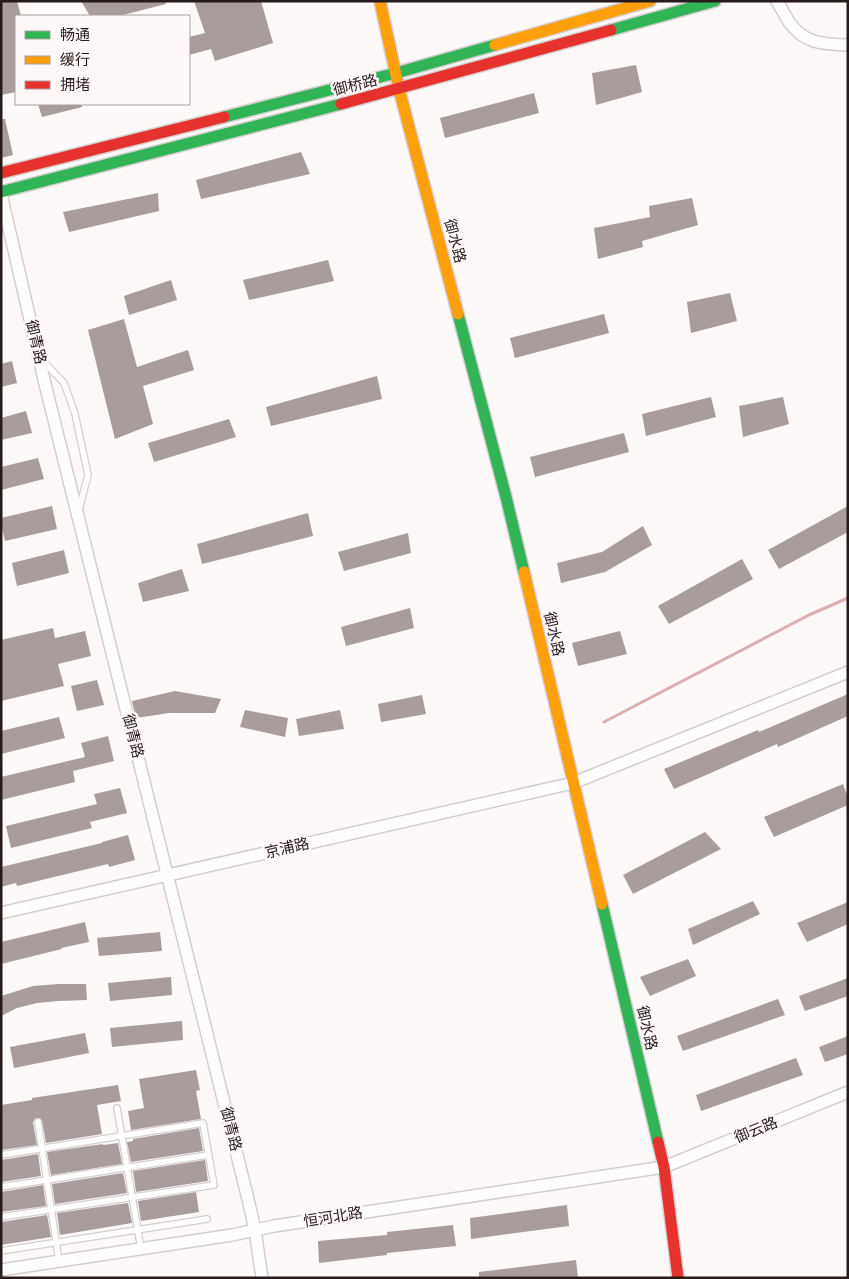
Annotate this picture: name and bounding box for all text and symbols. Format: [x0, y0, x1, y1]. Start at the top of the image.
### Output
legend [15, 15, 190, 105]
text: 畅通 [60, 24, 90, 45]
text: 缓行 [60, 49, 90, 70]
street label: 御桥路 [330, 69, 379, 100]
text: 拥堵 [60, 74, 90, 95]
street label: 御水路 [440, 216, 471, 265]
street label: 御青路 [21, 318, 52, 366]
street label: 御水路 [539, 610, 570, 658]
street label: 御青路 [118, 711, 149, 760]
street label: 京浦路 [263, 832, 311, 863]
street label: 御水路 [632, 1004, 663, 1052]
street label: 御青路 [216, 1104, 247, 1153]
street label: 御云路 [731, 1111, 781, 1148]
street label: 恒河北路 [302, 1201, 364, 1232]

